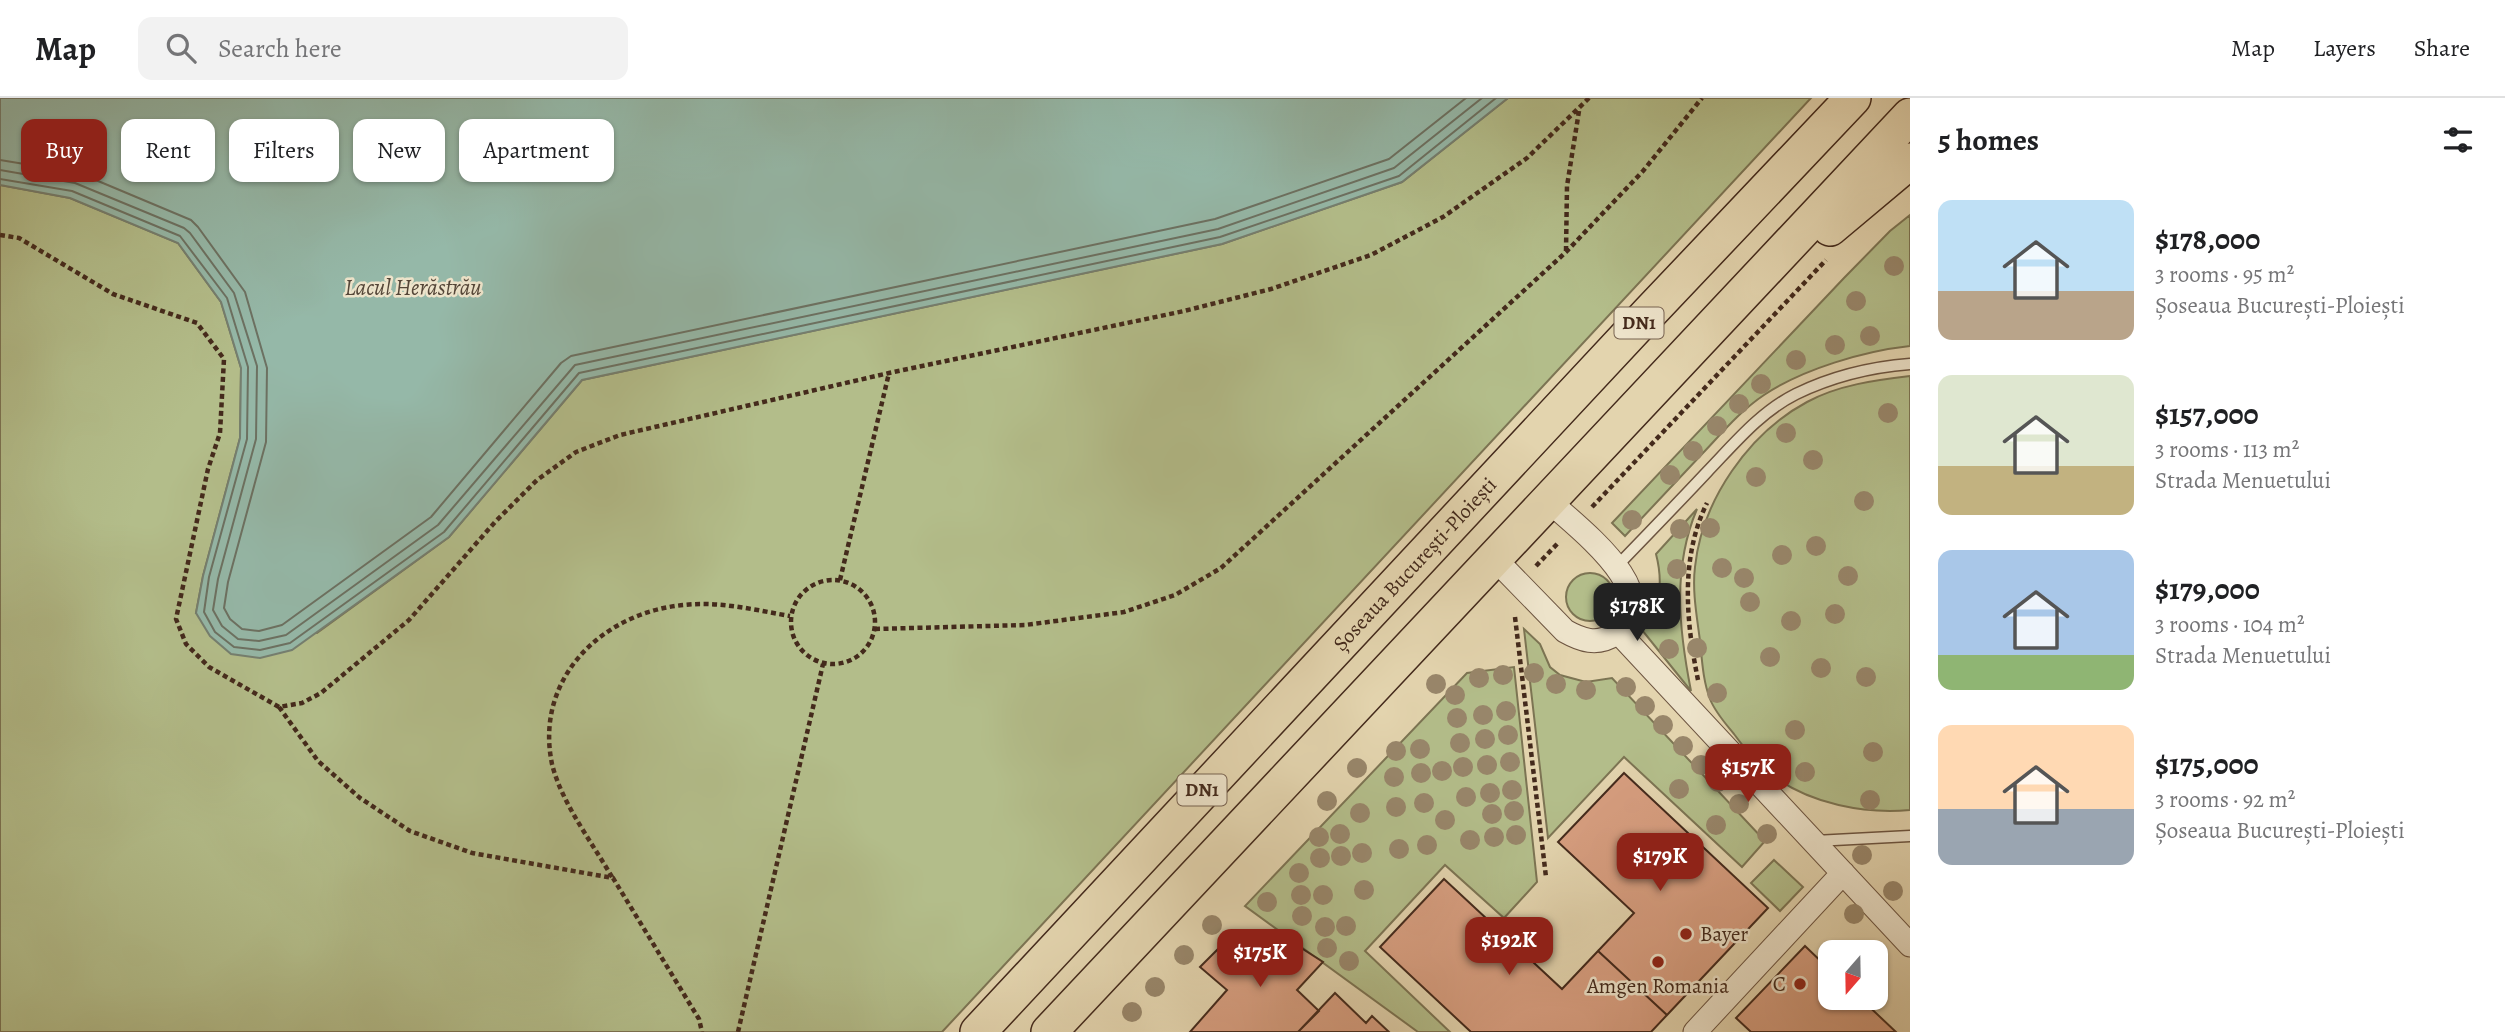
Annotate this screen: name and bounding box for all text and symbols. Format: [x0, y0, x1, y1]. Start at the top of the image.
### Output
search box [138, 17, 628, 80]
text: Map [35, 26, 96, 71]
icon: search [162, 29, 200, 67]
text: Search here [218, 31, 342, 66]
text: Map [2231, 32, 2275, 64]
text: Layers [2313, 32, 2376, 64]
text: Share [2414, 32, 2470, 64]
chip: Buy [21, 119, 107, 182]
chip: Rent [121, 119, 215, 182]
chip: Filters [229, 119, 339, 182]
chip: New [353, 119, 445, 182]
chip: Apartment [459, 119, 614, 182]
text: 5 homes [1938, 120, 2039, 160]
icon: filters [2439, 121, 2477, 159]
text: $178,000 [2155, 219, 2260, 259]
icon: home [1994, 228, 2078, 312]
text: 3 rooms · 95 m² [2155, 259, 2294, 290]
water label: Lacul Herăstrău [344, 272, 482, 303]
text: Șoseaua București-Ploiești [2155, 290, 2405, 321]
road number: DN1 [1614, 308, 1664, 339]
text: $157,000 [2155, 394, 2259, 434]
icon: home [1994, 403, 2078, 487]
text: 3 rooms · 113 m² [2155, 434, 2299, 465]
text: Strada Menuetului [2155, 465, 2331, 496]
street label: Șoseaua București-Ploiești [1327, 471, 1503, 657]
text: $179,000 [2155, 569, 2260, 609]
icon: home [1994, 578, 2078, 662]
pin: $178K [1588, 584, 1686, 643]
text: $178K [1610, 590, 1664, 621]
text: 3 rooms · 104 m² [2155, 609, 2304, 640]
text: Strada Menuetului [2155, 640, 2331, 671]
pin: $157K [1699, 744, 1797, 804]
text: $175,000 [2155, 744, 2259, 784]
text: $157K [1721, 751, 1775, 782]
icon: home [1994, 753, 2078, 837]
road number: DN1 [1178, 775, 1226, 806]
text: 3 rooms · 92 m² [2155, 784, 2295, 815]
text: Șoseaua București-Ploiești [2155, 815, 2405, 846]
pin: $179K [1611, 834, 1709, 893]
text: $179K [1633, 840, 1687, 871]
pin: $192K [1460, 918, 1558, 977]
place label: Bayer [1700, 920, 1748, 948]
text: $192K [1481, 924, 1537, 955]
marker: Bayer [1678, 926, 1694, 942]
pin: $175K [1211, 930, 1309, 989]
text: $175K [1233, 936, 1287, 967]
north arrow [1818, 940, 1888, 1010]
map controls [1818, 940, 1888, 1010]
marker: Amgen Romania [1650, 954, 1666, 970]
place label: C [1773, 970, 1786, 998]
place label: Amgen Romania [1586, 972, 1729, 1000]
marker: C [1792, 976, 1808, 992]

